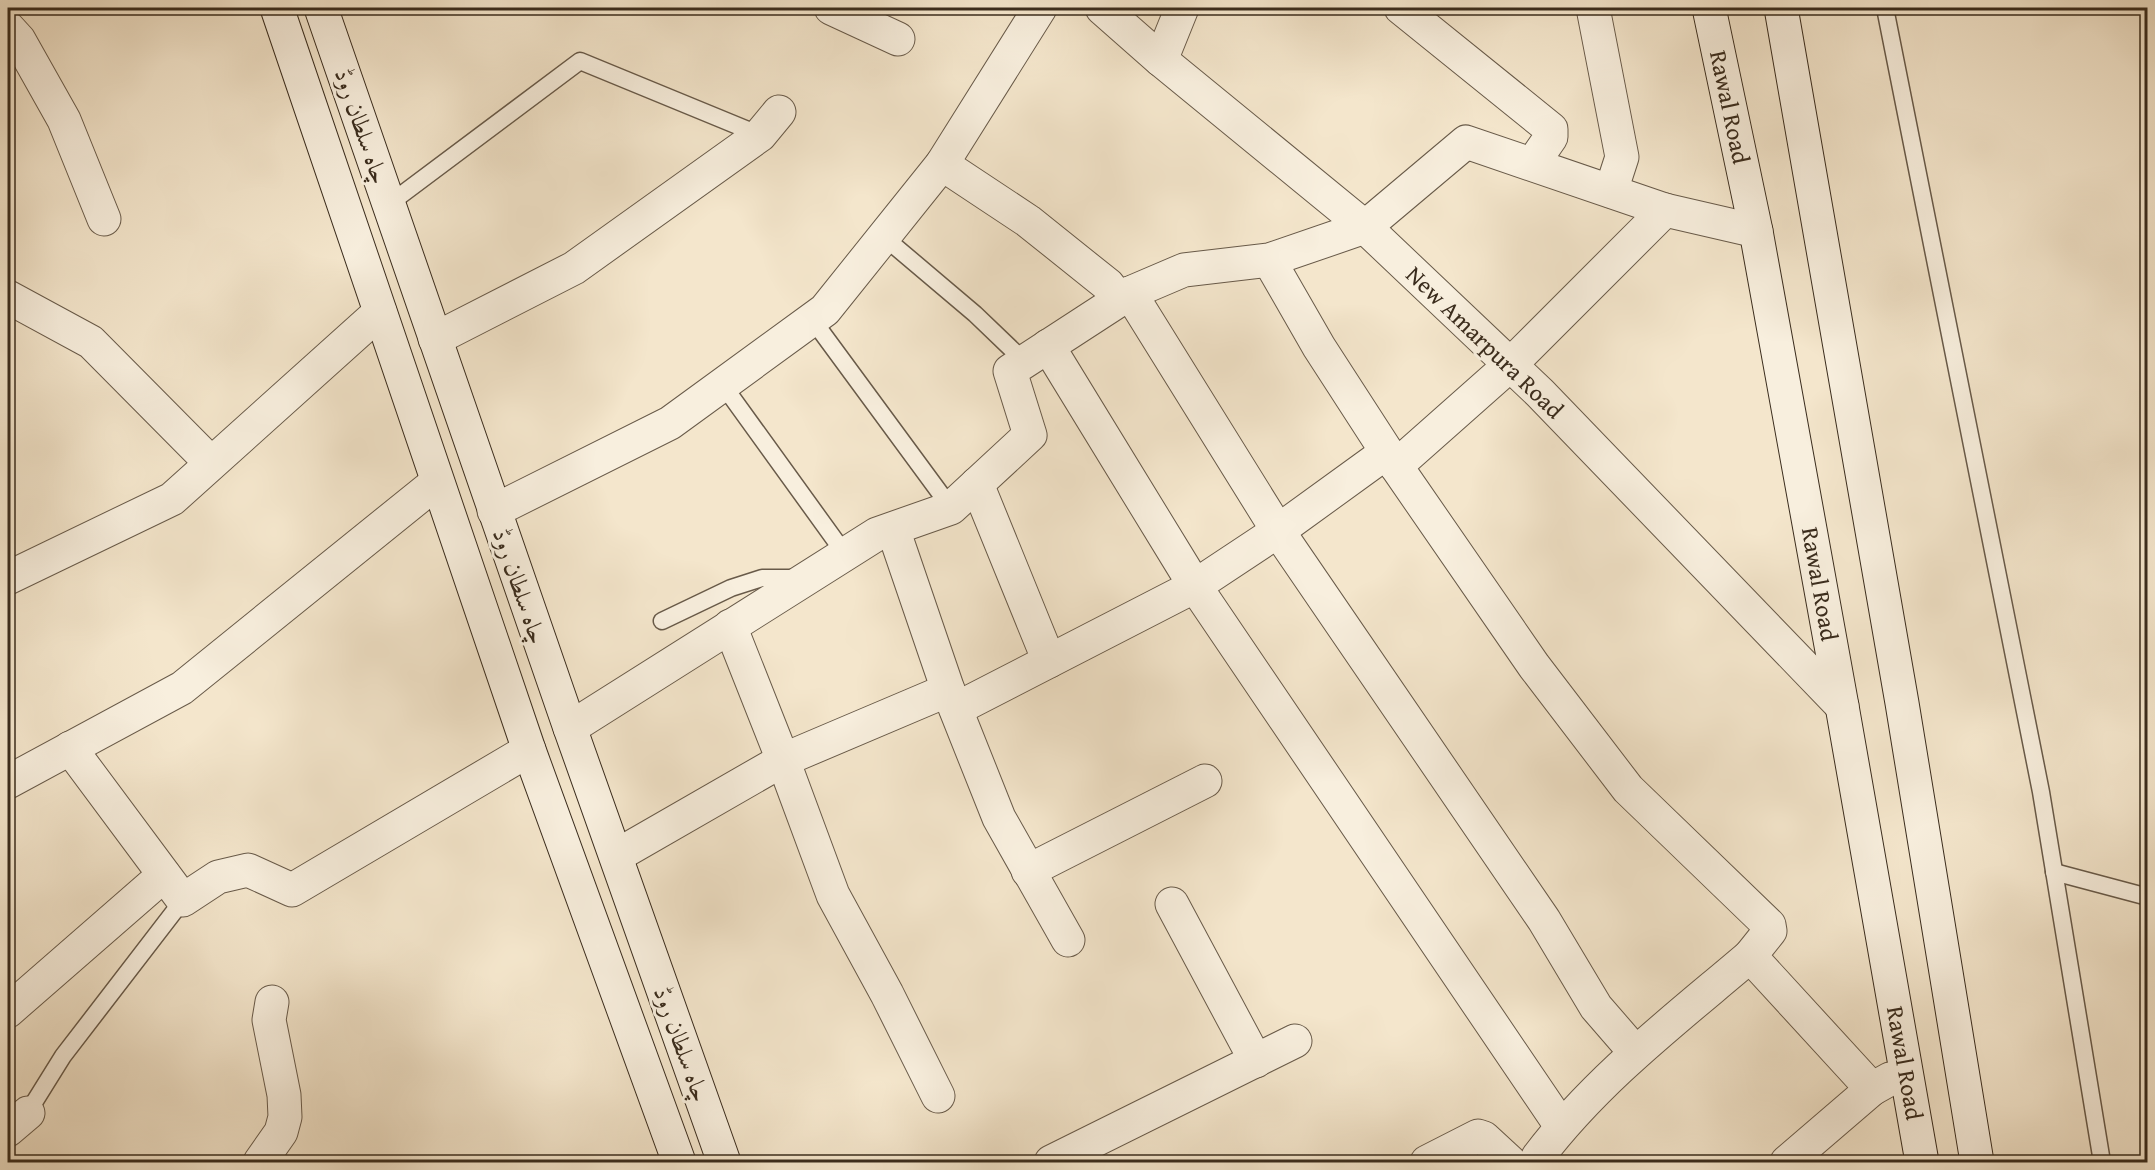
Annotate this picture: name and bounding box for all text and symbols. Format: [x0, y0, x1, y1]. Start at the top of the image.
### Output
street label: Rawal Road [1701, 47, 1759, 167]
street label: چاہ سلطان روڈ [326, 63, 398, 189]
street label: New Amarpura Road [1398, 257, 1572, 427]
street label: چاہ سلطان روڈ [484, 523, 556, 649]
street label: Rawal Road [1793, 524, 1847, 644]
street label: چاہ سلطان روڈ [645, 982, 719, 1106]
street label: Rawal Road [1878, 1003, 1932, 1123]

